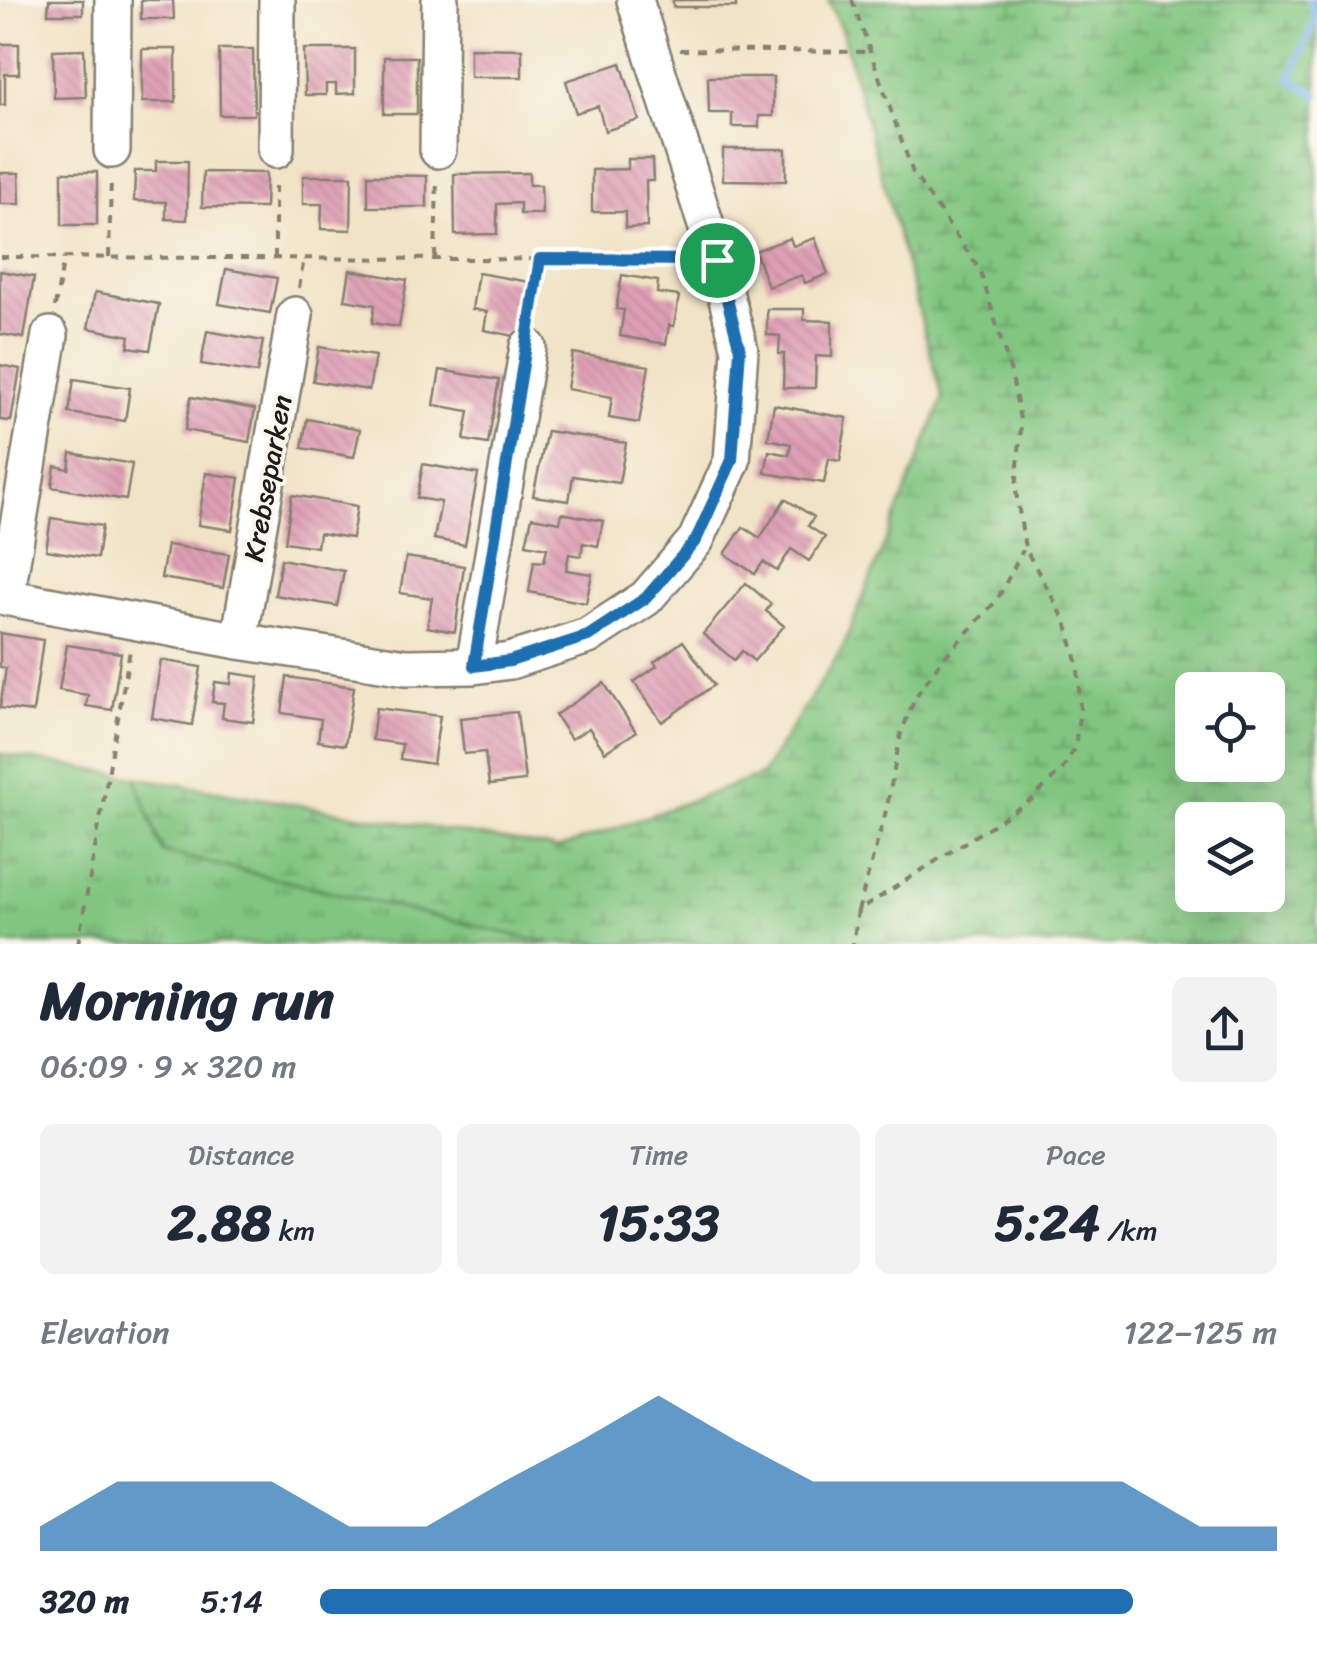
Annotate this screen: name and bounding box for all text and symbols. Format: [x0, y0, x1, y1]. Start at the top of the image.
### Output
pin [675, 218, 760, 303]
icon: arrive [690, 233, 745, 288]
street label: Krebseparken [229, 391, 306, 565]
map controls [1175, 672, 1285, 912]
button: locate [1175, 672, 1285, 782]
button: layers [1175, 802, 1285, 912]
text: Morning run [40, 952, 334, 1049]
button: share [1172, 977, 1277, 1082]
text: 06:09 · 9 × 320 m [40, 1038, 296, 1095]
text: Distance [188, 1130, 294, 1179]
text: Time [629, 1130, 688, 1179]
text: Pace [1046, 1130, 1106, 1179]
text: 2.88 [167, 1179, 271, 1268]
text: 15:33 [597, 1179, 719, 1268]
text: 5:24 [994, 1179, 1100, 1268]
text: km [271, 1206, 315, 1255]
text: /km [1100, 1206, 1157, 1255]
text: Elevation [40, 1304, 170, 1361]
text: 122–125 m [1124, 1304, 1277, 1361]
text: 320 m [40, 1573, 129, 1630]
text: 5:14 [200, 1573, 263, 1630]

